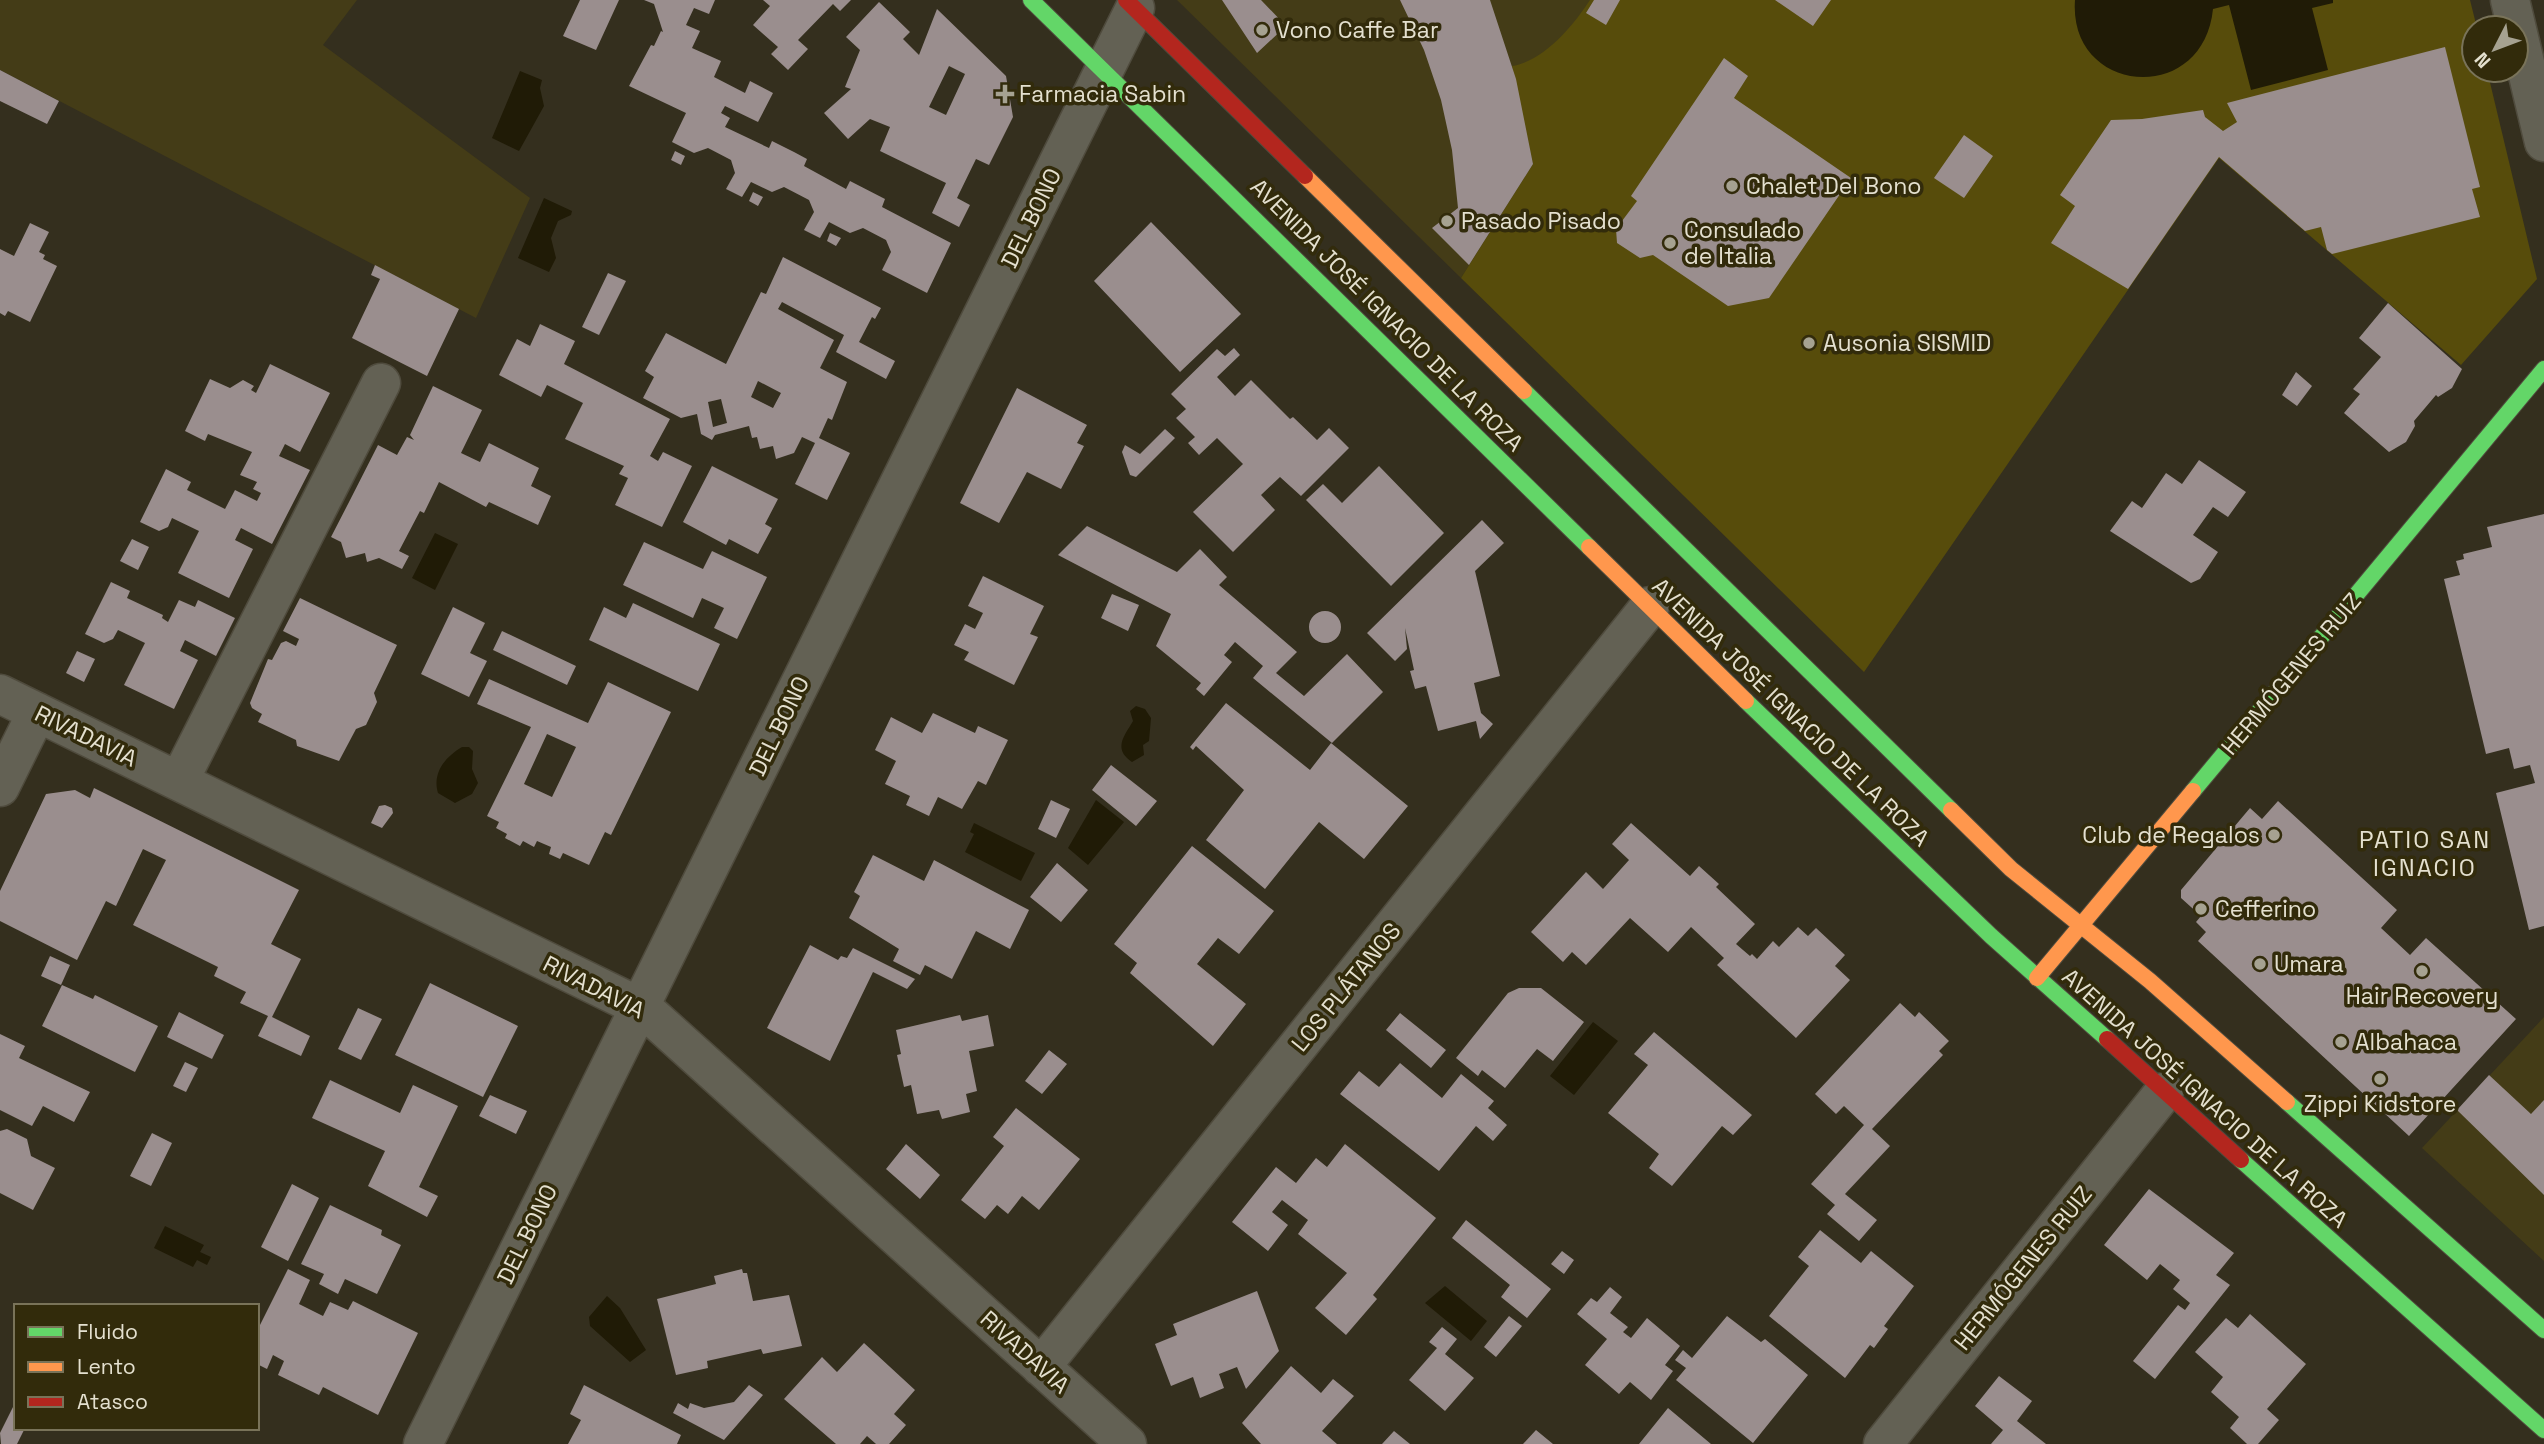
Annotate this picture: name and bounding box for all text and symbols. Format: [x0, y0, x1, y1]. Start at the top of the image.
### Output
north arrow [2460, 14, 2530, 84]
place label: Vono Caffe Bar [1276, 15, 1439, 45]
marker: Vono Caffe Bar [1254, 22, 1270, 38]
text: N [2469, 47, 2496, 73]
place label: Farmacia Sabin [1019, 79, 1186, 109]
marker: Farmacia Sabin [997, 86, 1013, 102]
street label: DEL BONO [994, 163, 1068, 273]
place label: Chalet Del Bono [1746, 171, 1922, 201]
street label: AVENIDA JOSÉ IGNACIO DE LA ROZA [1244, 172, 1530, 458]
marker: Chalet Del Bono [1724, 178, 1740, 194]
place label: Pasado Pisado [1461, 206, 1621, 236]
marker: Pasado Pisado [1439, 213, 1455, 229]
place label: Consulado de Italia [1684, 215, 1801, 271]
marker: Consulado de Italia [1662, 235, 1678, 251]
place label: Ausonia SISMID [1823, 328, 1991, 358]
marker: Ausonia SISMID [1801, 335, 1817, 351]
street label: AVENIDA JOSÉ IGNACIO DE LA ROZA [1646, 571, 1936, 853]
street label: HERMÓGENES RUIZ [2214, 587, 2368, 761]
street label: DEL BONO [742, 671, 816, 781]
street label: RIVADAVIA [30, 698, 142, 774]
place label: Club de Regalos [2082, 820, 2260, 850]
district label: PATIO SAN IGNACIO [2359, 824, 2491, 883]
marker: Club de Regalos [2266, 827, 2282, 843]
place label: Cefferino [2215, 894, 2316, 924]
marker: Cefferino [2193, 901, 2209, 917]
street label: LOS PLÁTANOS [1285, 916, 1407, 1058]
street label: RIVADAVIA [538, 949, 650, 1025]
place label: Umara [2274, 949, 2344, 979]
marker: Umara [2252, 956, 2268, 972]
street label: AVENIDA JOSÉ IGNACIO DE LA ROZA [2056, 962, 2354, 1234]
marker: Hair Recovery [2414, 963, 2430, 979]
place label: Hair Recovery [2346, 981, 2498, 1011]
place label: Albahaca [2355, 1027, 2457, 1057]
marker: Albahaca [2333, 1034, 2349, 1050]
marker: Zippi Kidstore [2372, 1071, 2388, 1087]
place label: Zippi Kidstore [2304, 1089, 2456, 1119]
street label: DEL BONO [490, 1179, 564, 1289]
street label: HERMÓGENES RUIZ [1947, 1180, 2099, 1356]
legend [14, 1304, 259, 1430]
street label: RIVADAVIA [974, 1304, 1076, 1400]
text: Fluido [77, 1318, 138, 1345]
text: Lento [77, 1353, 136, 1380]
text: Atasco [77, 1388, 148, 1415]

